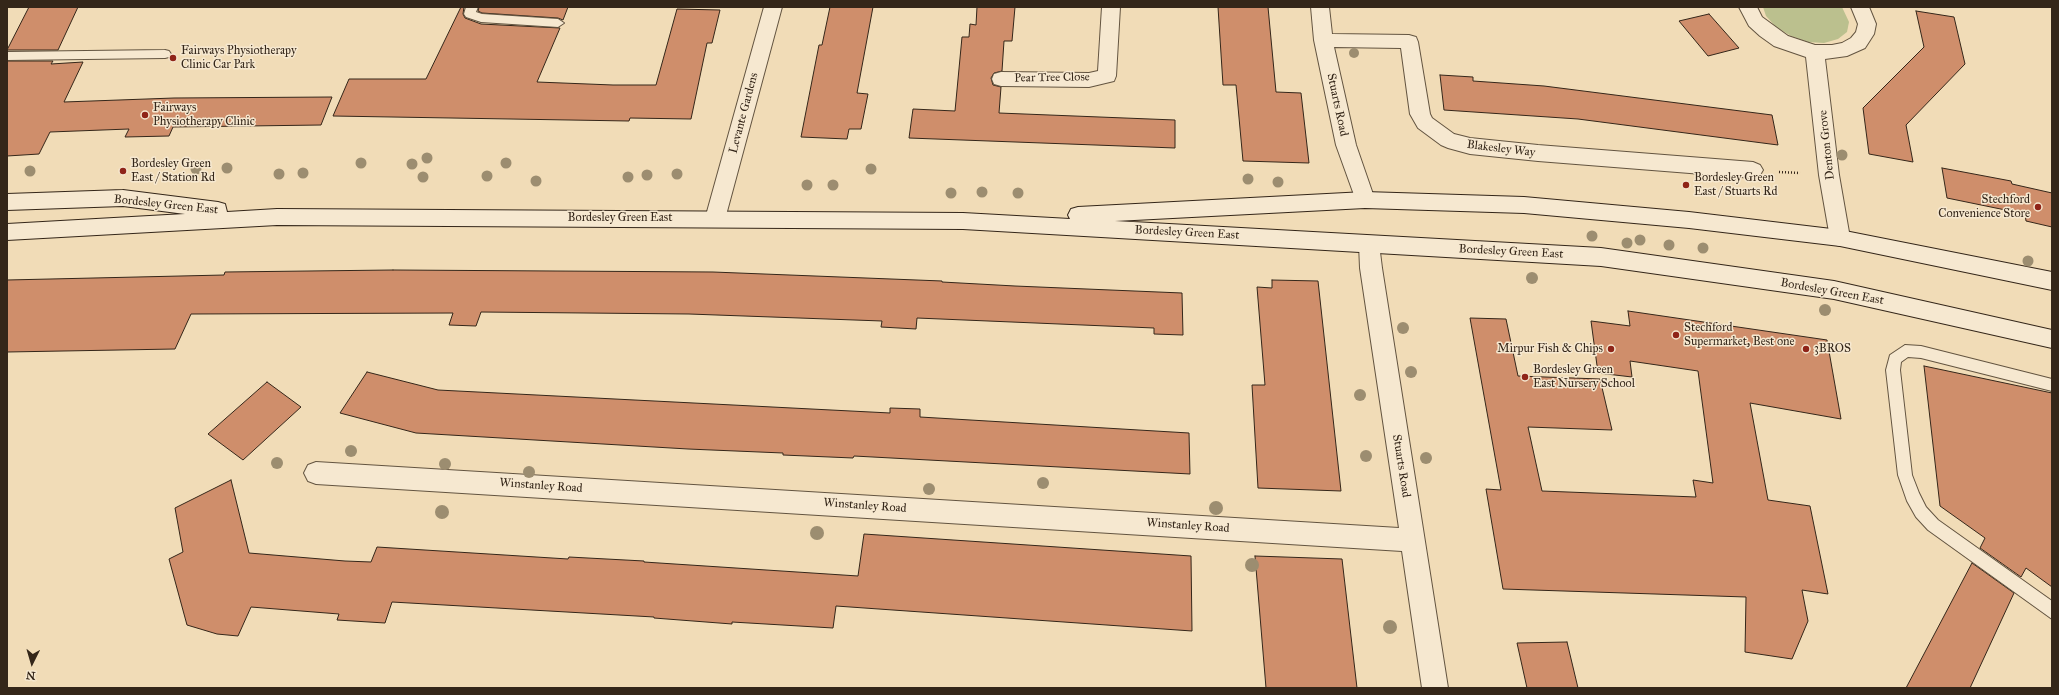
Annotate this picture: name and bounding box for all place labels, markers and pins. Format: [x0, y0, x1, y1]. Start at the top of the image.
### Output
place label: Fairways Physiotherapy Clinic Car Park [181, 44, 297, 72]
marker: Fairways Physiotherapy Clinic Car Park [168, 53, 178, 63]
place label: Fairways Physiotherapy Clinic [153, 101, 255, 129]
marker: Fairways Physiotherapy Clinic [140, 110, 150, 120]
place label: Bordesley Green East / Station Rd [131, 157, 215, 185]
marker: Bordesley Green East / Station Rd [118, 166, 128, 176]
place label: Bordesley Green East / Stuarts Rd [1694, 171, 1777, 199]
marker: Bordesley Green East / Stuarts Rd [1681, 180, 1691, 190]
place label: Stechford Convenience Store [1938, 193, 2030, 221]
marker: Stechford Convenience Store [2033, 202, 2043, 212]
place label: Stechford Supermarket, Best one [1684, 321, 1795, 349]
marker: Stechford Supermarket, Best one [1671, 330, 1681, 340]
place label: Mirpur Fish & Chips [1497, 342, 1603, 356]
place label: 3BROS [1814, 342, 1851, 356]
marker: Mirpur Fish & Chips [1606, 344, 1616, 354]
marker: 3BROS [1801, 344, 1811, 354]
place label: Bordesley Green East Nursery School [1533, 363, 1635, 391]
marker: Bordesley Green East Nursery School [1520, 372, 1530, 382]

